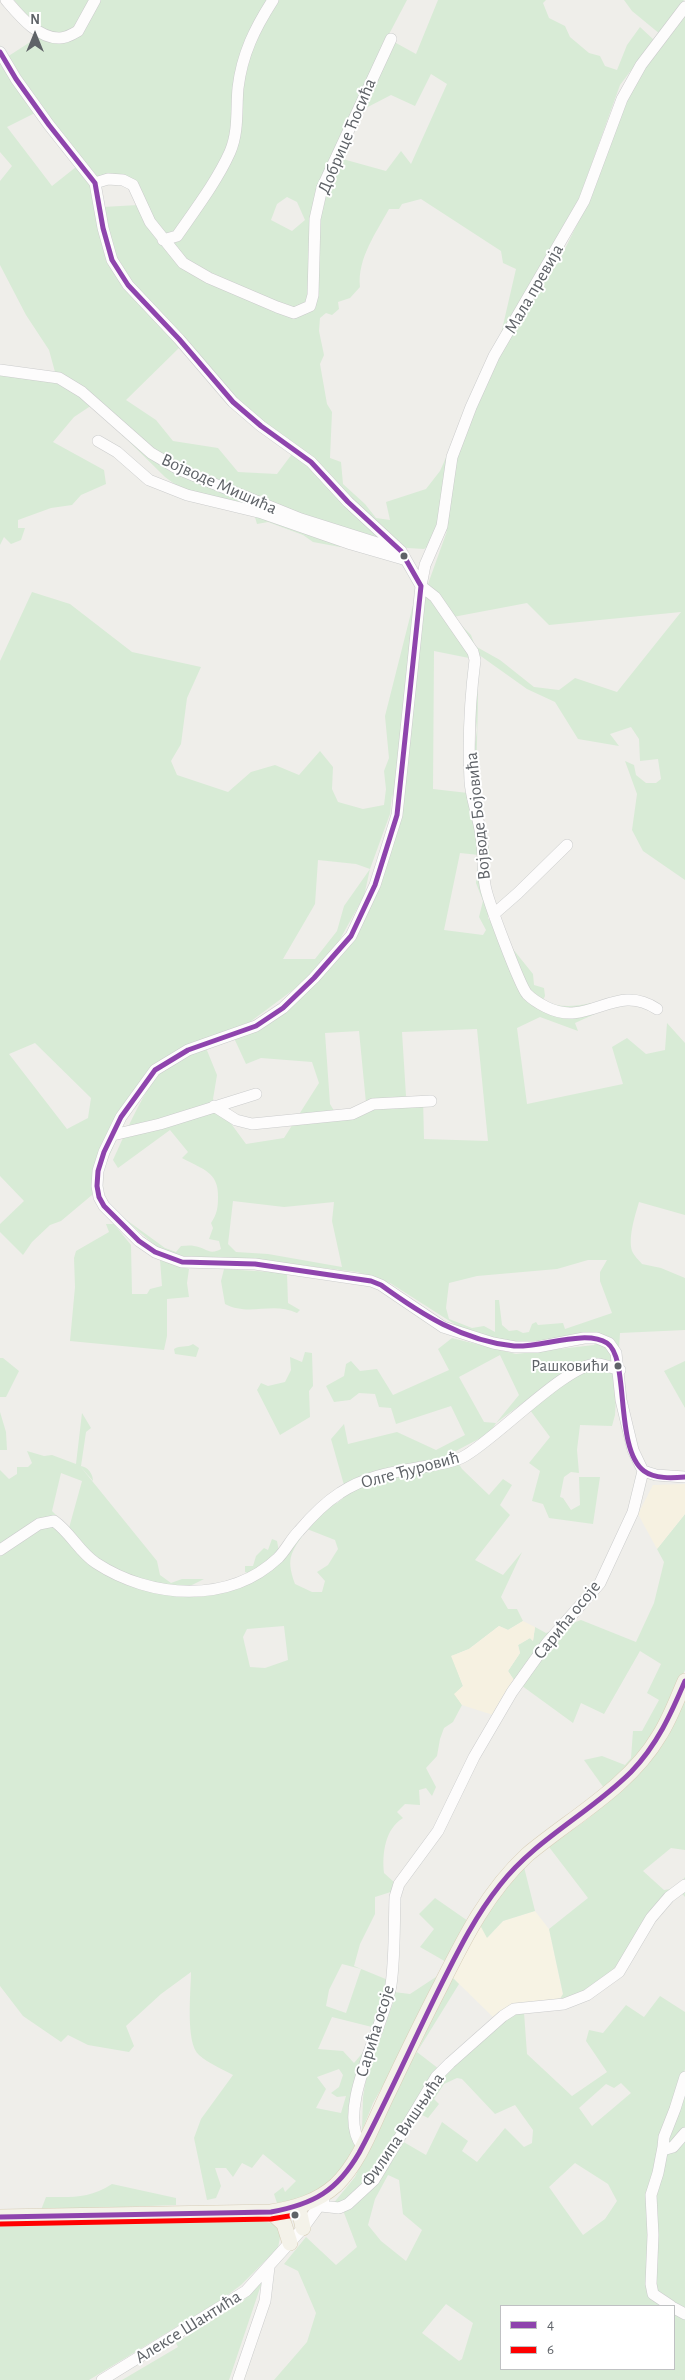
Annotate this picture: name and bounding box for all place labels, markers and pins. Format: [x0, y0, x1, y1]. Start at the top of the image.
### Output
unlabelled marker [399, 551, 409, 561]
place label: Рашковићи [531, 1356, 609, 1376]
marker: Рашковићи [613, 1361, 623, 1371]
unlabelled marker [290, 2210, 300, 2220]

